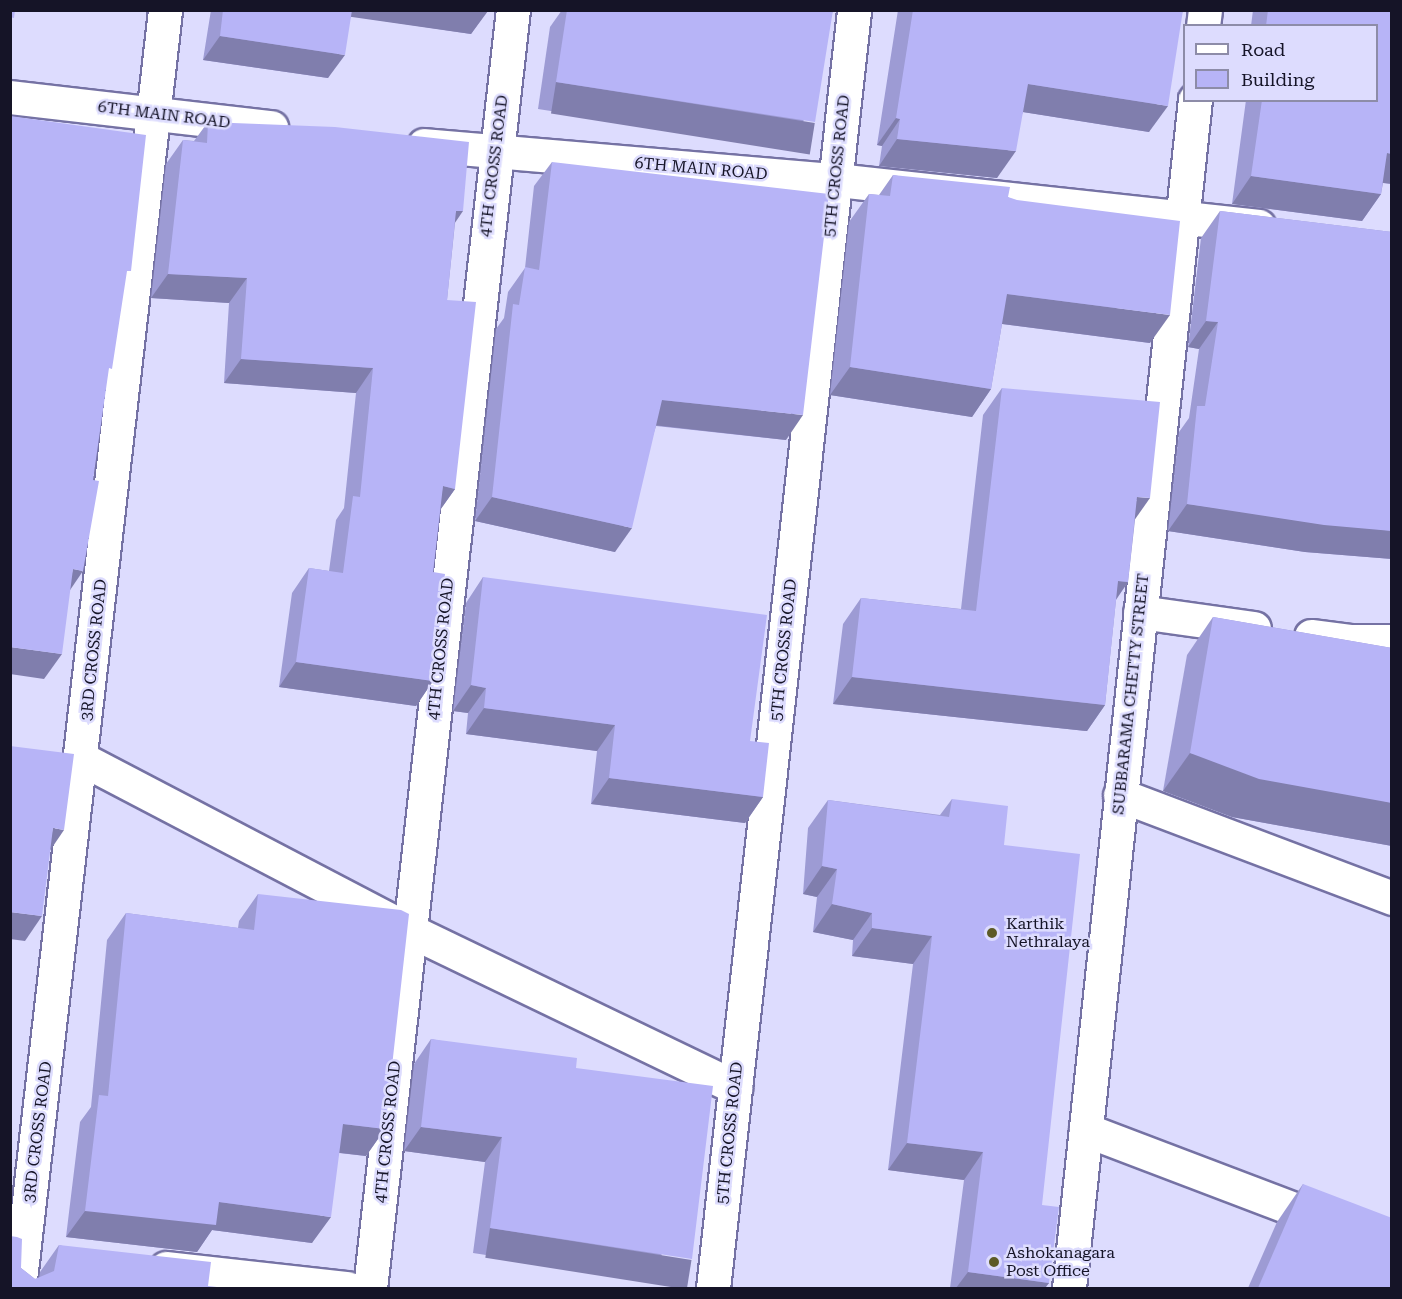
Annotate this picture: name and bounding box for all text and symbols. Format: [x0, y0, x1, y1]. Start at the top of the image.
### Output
legend [1183, 24, 1378, 102]
text: Road [1241, 39, 1285, 60]
text: Building [1241, 69, 1315, 90]
street label: 4TH CROSS ROAD [476, 94, 512, 238]
street label: 5TH CROSS ROAD [820, 94, 854, 238]
street label: 6TH MAIN ROAD [97, 97, 231, 133]
street label: 6TH MAIN ROAD [634, 154, 768, 184]
street label: SUBBARAMA CHETTY STREET [1109, 573, 1153, 815]
street label: 4TH CROSS ROAD [424, 577, 458, 721]
street label: 3RD CROSS ROAD [77, 578, 111, 722]
street label: 5TH CROSS ROAD [767, 578, 801, 722]
place label: Karthik Nethralaya [1006, 914, 1090, 952]
marker: Karthik Nethralaya [983, 924, 1001, 942]
street label: 3RD CROSS ROAD [20, 1060, 56, 1204]
street label: 4TH CROSS ROAD [371, 1060, 405, 1204]
street label: 5TH CROSS ROAD [713, 1061, 747, 1205]
place label: Ashokanagara Post Office [1006, 1243, 1115, 1281]
marker: Ashokanagara Post Office [987, 1255, 1001, 1269]

